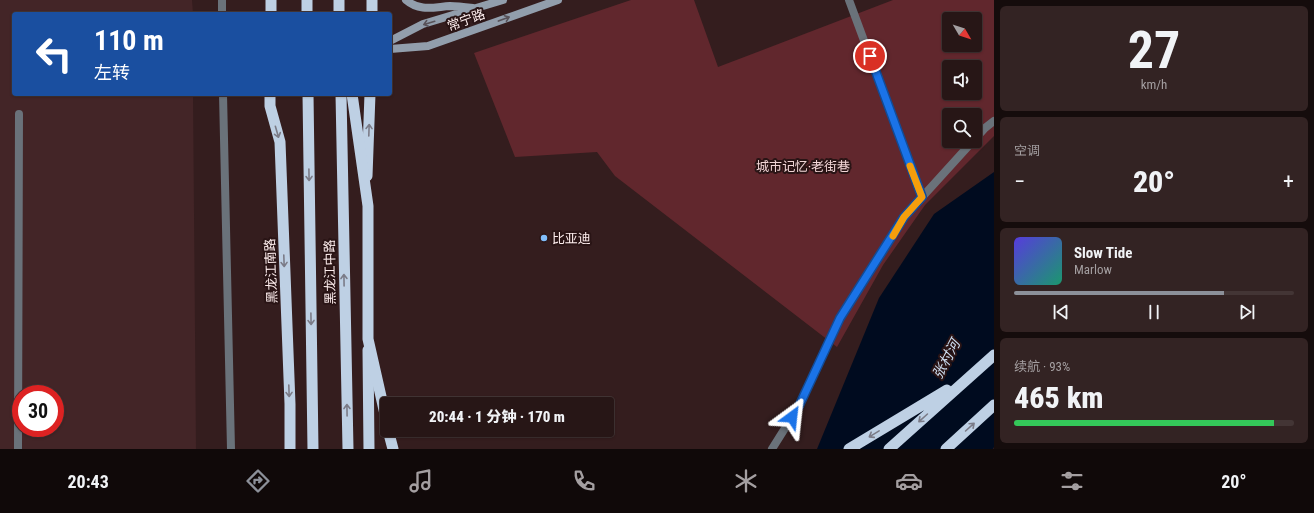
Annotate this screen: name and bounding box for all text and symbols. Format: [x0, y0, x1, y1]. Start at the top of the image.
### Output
street label: 常宁路 [445, 6, 487, 34]
north arrow [942, 12, 982, 52]
map controls [942, 12, 982, 148]
one-way arrow [498, 15, 511, 22]
one-way arrow [422, 20, 435, 27]
text: 27 [1128, 20, 1180, 81]
text: 110 m [94, 24, 164, 57]
icon: left [28, 28, 80, 80]
pin [853, 39, 887, 73]
icon: arrive [859, 45, 881, 67]
button: sound [942, 60, 982, 100]
text: 左转 [94, 62, 130, 83]
text: km/h [1141, 77, 1167, 92]
button: search [942, 108, 982, 148]
one-way arrow [365, 124, 372, 137]
one-way arrow [274, 125, 281, 138]
text: 空调 [1014, 143, 1040, 158]
park label: 城市记忆·老街巷 [756, 159, 850, 174]
text: 20° [1133, 164, 1175, 199]
one-way arrow [306, 168, 313, 181]
text: − [1014, 169, 1025, 194]
text: + [1283, 169, 1294, 194]
place label: 比亚迪 [552, 231, 591, 246]
marker: 比亚迪 [539, 233, 549, 243]
street label: 黑龙江南路 [262, 238, 280, 304]
street label: 黑龙江中路 [322, 239, 338, 305]
text: Slow Tide [1074, 244, 1132, 262]
one-way arrow [281, 254, 288, 267]
text: Marlow [1074, 262, 1112, 277]
one-way arrow [341, 274, 348, 287]
icon: previous [1050, 301, 1072, 323]
icon: pause [1143, 301, 1165, 323]
icon: next [1236, 301, 1258, 323]
one-way arrow [307, 312, 315, 325]
water label: 张村河 [929, 334, 964, 381]
text: 续航 · 93% [1014, 359, 1070, 374]
text: 465 km [1014, 380, 1103, 415]
one-way arrow [285, 384, 293, 397]
speed limit sign: 30 [12, 385, 64, 437]
position arrow [771, 396, 813, 438]
one-way arrow [343, 404, 351, 417]
text: 20:44 · 1 分钟 · 170 m [429, 408, 565, 426]
one-way arrow [919, 413, 929, 422]
one-way arrow [965, 422, 975, 432]
one-way arrow [869, 430, 880, 438]
icon: directions [244, 467, 272, 495]
icon: music [407, 467, 435, 495]
icon: phone [570, 467, 598, 495]
icon: climate [732, 467, 760, 495]
icon: car [895, 467, 923, 495]
icon: filters [1058, 467, 1086, 495]
text: 20:43 [67, 471, 109, 492]
text: 20° [1221, 471, 1246, 492]

